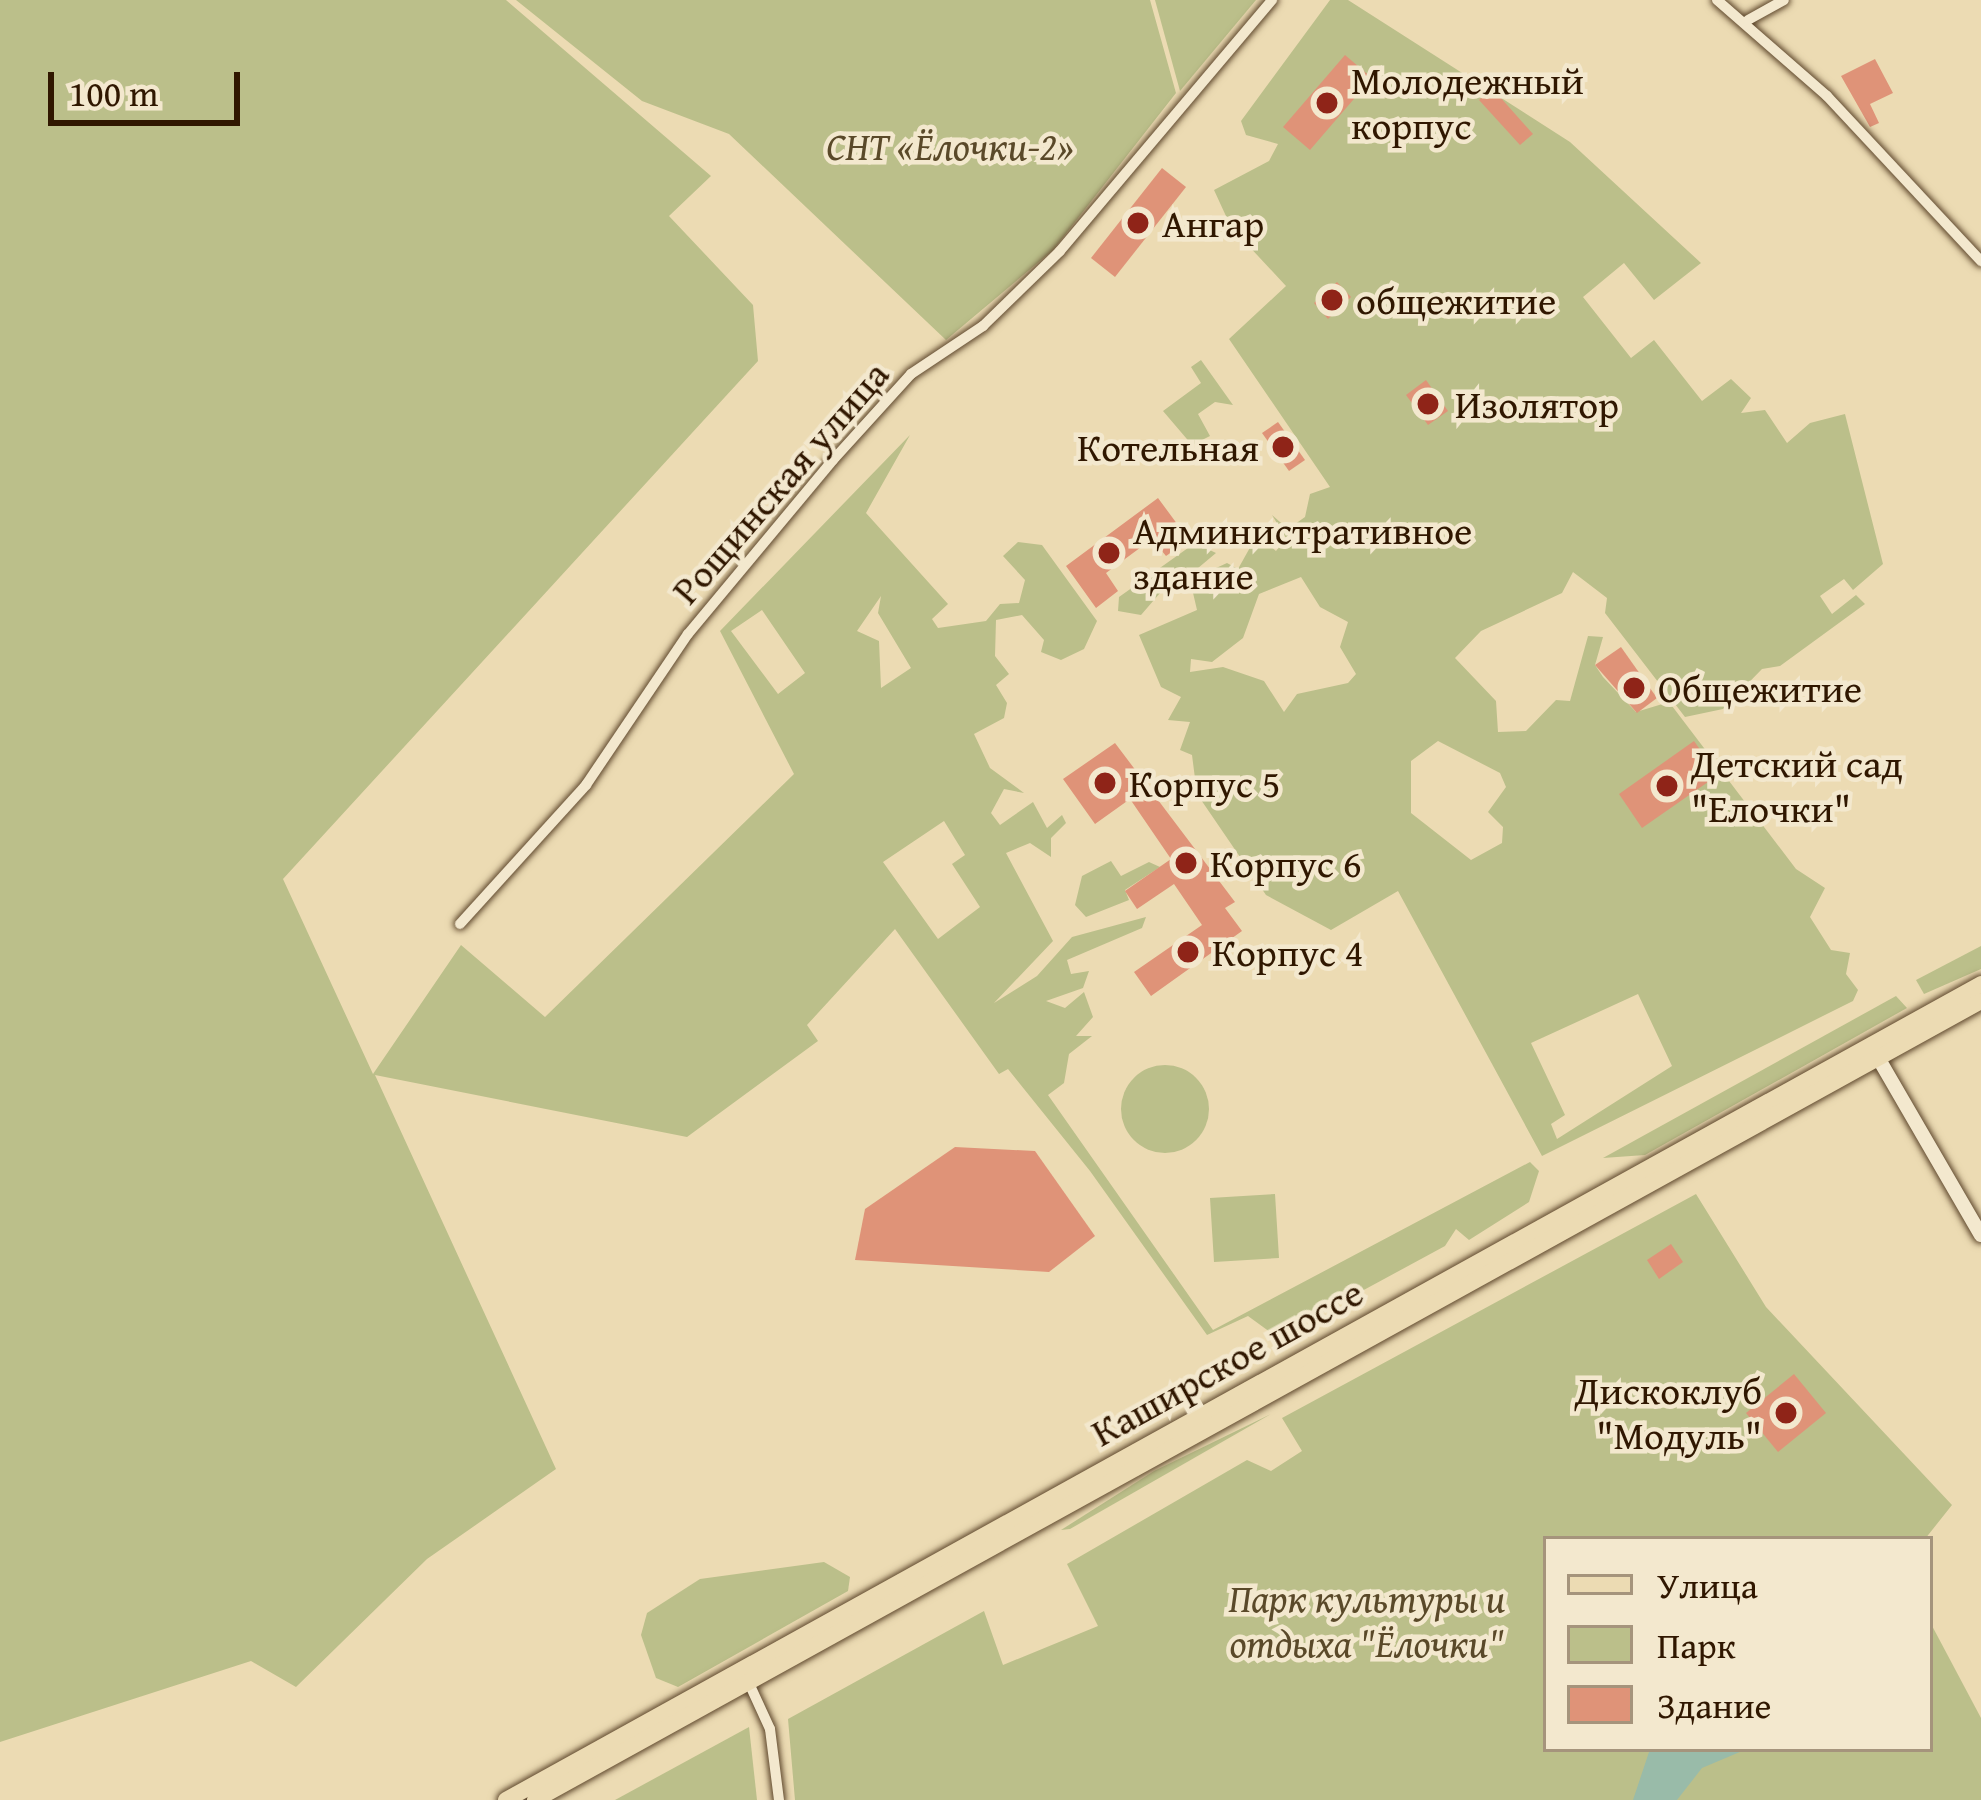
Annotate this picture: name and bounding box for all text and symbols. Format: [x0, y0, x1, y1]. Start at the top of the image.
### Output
scale bar [54, 48, 246, 122]
place label: Молодежный корпус [1351, 58, 1584, 149]
text: 100 m [69, 66, 158, 119]
marker: Молодежный корпус [1314, 90, 1340, 116]
park label: СНТ «Ёлочки-2» [826, 123, 1074, 169]
place label: Ангар [1162, 200, 1264, 246]
marker: Ангар [1125, 210, 1151, 236]
place label: общежитие [1356, 277, 1556, 323]
marker: общежитие [1319, 287, 1345, 313]
street label: Рощинская улица [662, 351, 898, 613]
place label: Изолятор [1455, 381, 1619, 427]
marker: Изолятор [1412, 388, 1444, 420]
place label: Котельная [1077, 424, 1259, 470]
marker: Котельная [1270, 434, 1296, 460]
place label: Административное здание [1133, 508, 1472, 599]
marker: Административное здание [1096, 540, 1122, 566]
place label: Общежитие [1658, 665, 1862, 711]
marker: Общежитие [1621, 675, 1647, 701]
place label: Детский сад "Елочки" [1691, 741, 1903, 832]
place label: Корпус 5 [1129, 760, 1280, 806]
marker: Корпус 5 [1092, 770, 1118, 796]
marker: Детский сад "Елочки" [1654, 773, 1680, 799]
place label: Корпус 6 [1210, 840, 1361, 886]
marker: Корпус 6 [1173, 850, 1199, 876]
place label: Корпус 4 [1212, 929, 1363, 975]
marker: Корпус 4 [1175, 939, 1201, 965]
street label: Каширское шоссе [1083, 1268, 1371, 1456]
place label: Дискоклуб "Модуль" [1575, 1368, 1762, 1459]
marker: Дискоклуб "Модуль" [1773, 1400, 1799, 1426]
legend [1543, 1536, 1933, 1752]
text: Улица [1657, 1558, 1758, 1611]
park label: Парк культуры и отдыха "Ёлочки" [1228, 1576, 1506, 1667]
text: Парк [1657, 1618, 1736, 1671]
text: Здание [1657, 1678, 1772, 1731]

